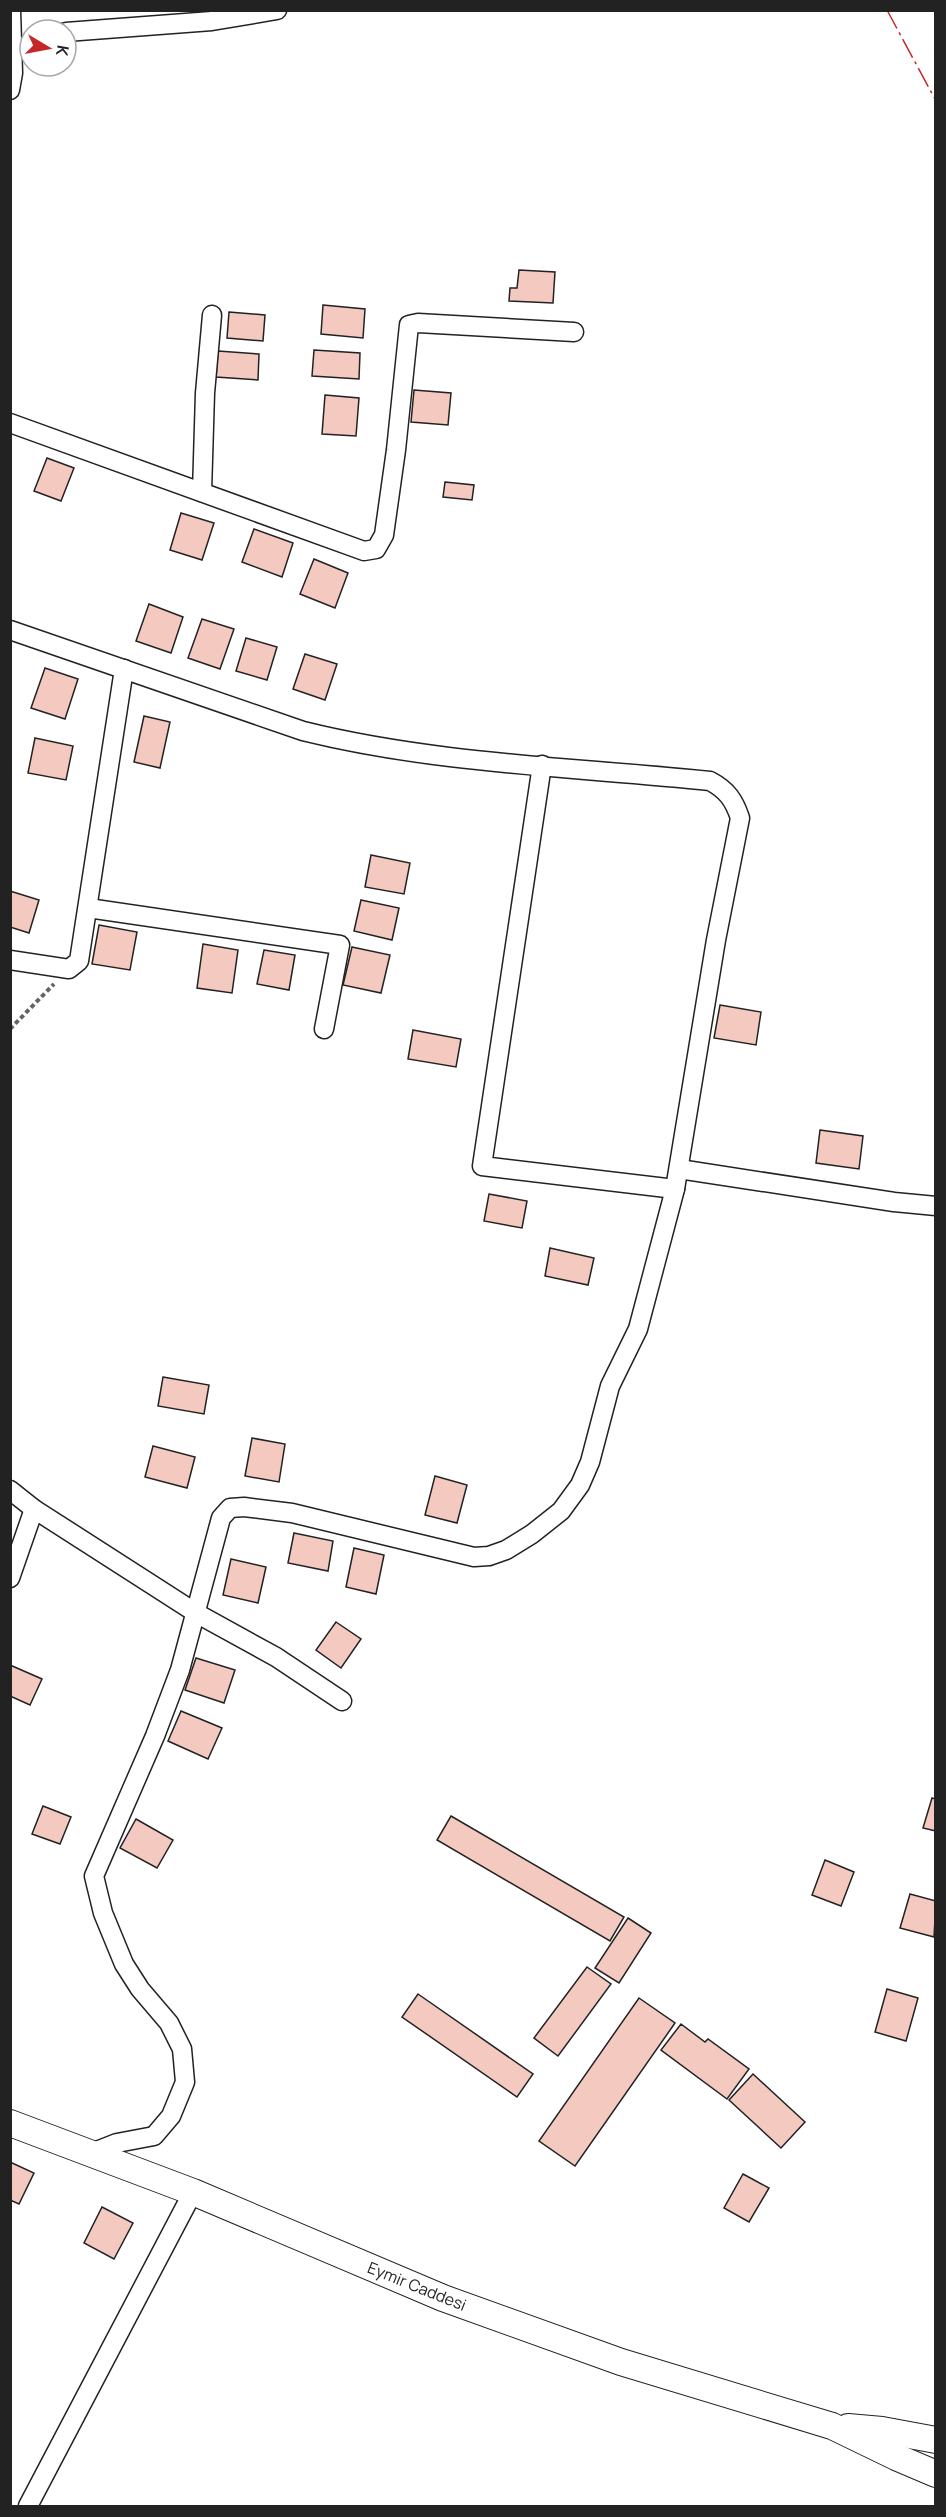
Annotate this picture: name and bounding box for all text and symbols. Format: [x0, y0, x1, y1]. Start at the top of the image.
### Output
north arrow [18, 18, 78, 78]
text: K [51, 44, 75, 58]
street label: Eymir Caddesi [364, 2256, 470, 2316]

